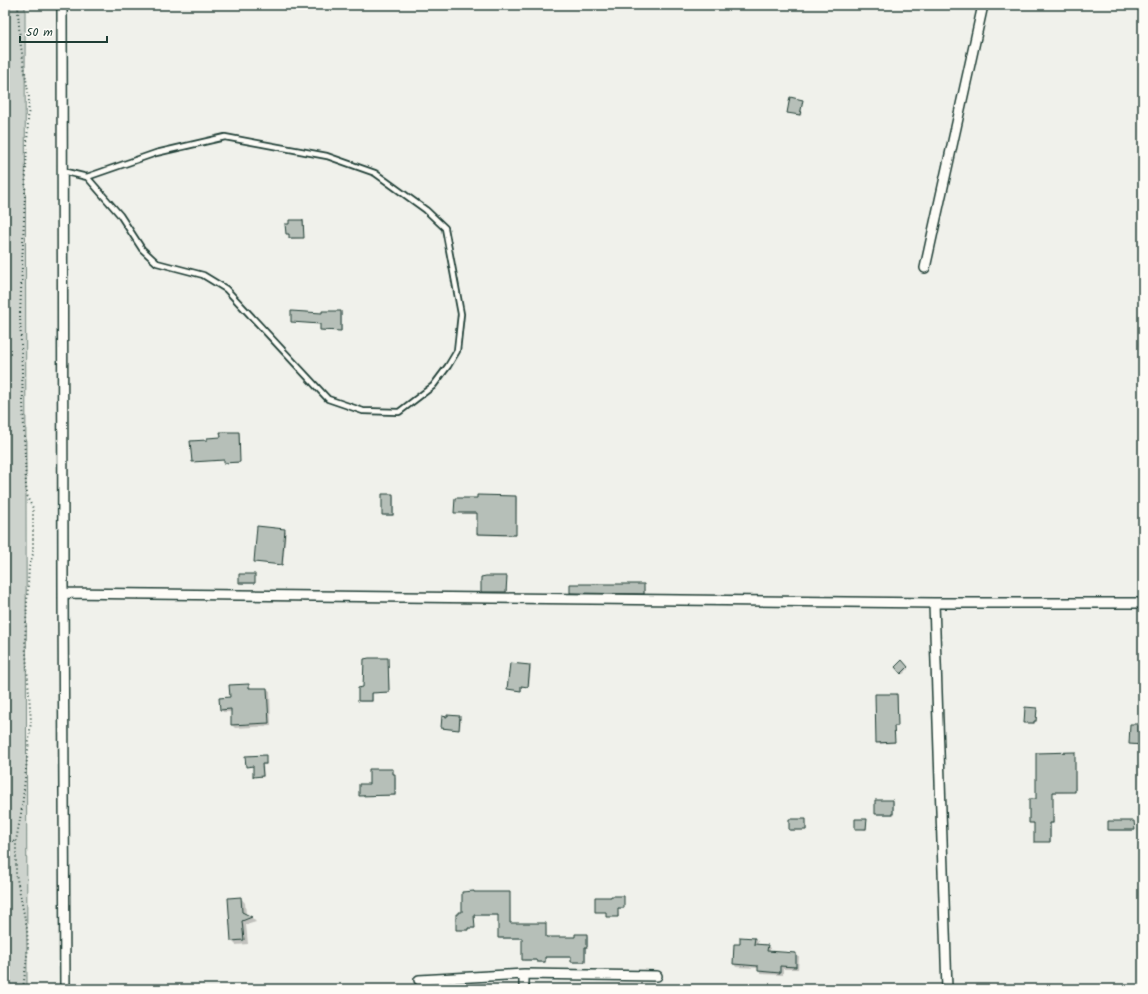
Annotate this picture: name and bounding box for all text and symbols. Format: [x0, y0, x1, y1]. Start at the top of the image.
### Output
scale bar [20, 18, 107, 44]
text: 50 m [26, 23, 53, 42]

